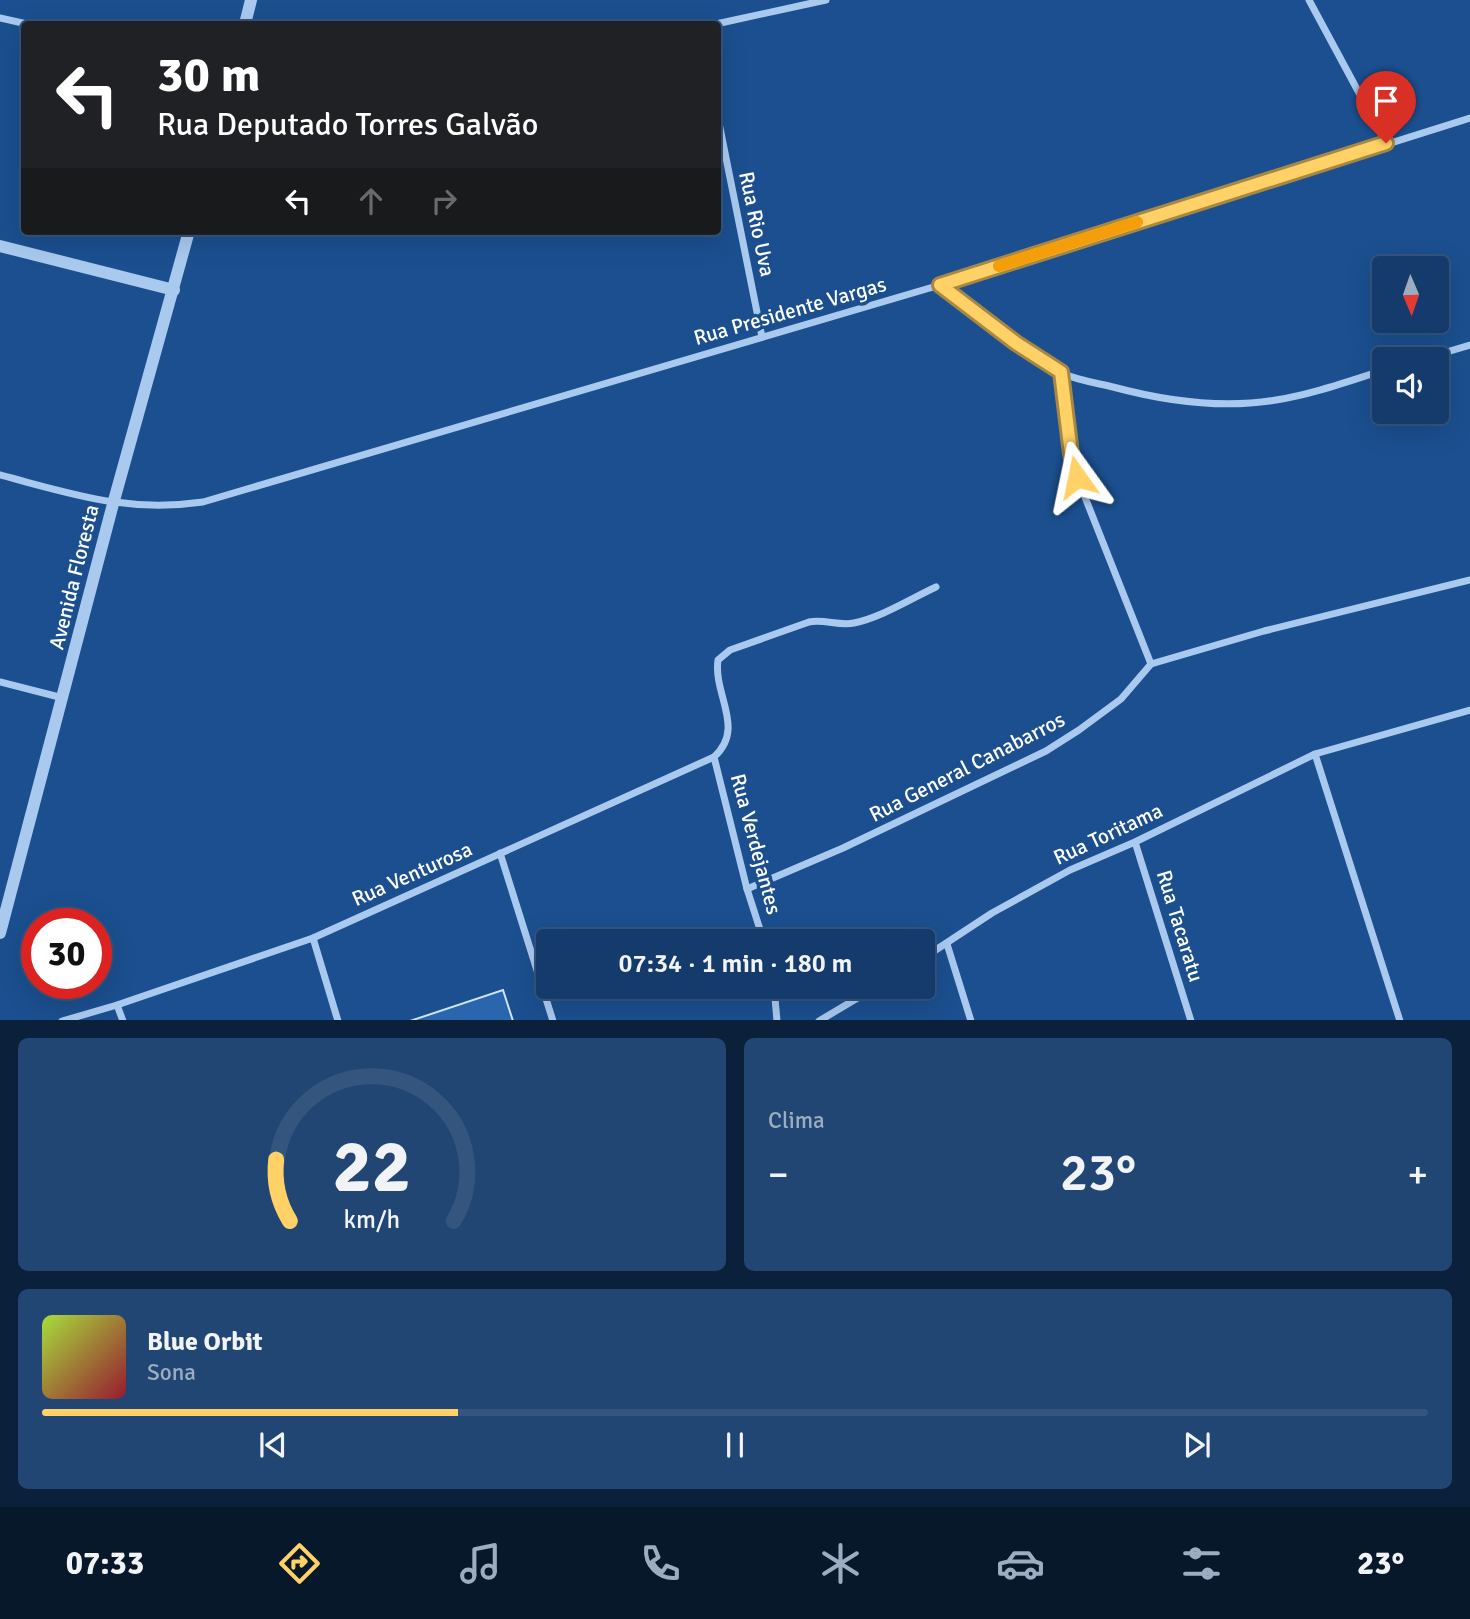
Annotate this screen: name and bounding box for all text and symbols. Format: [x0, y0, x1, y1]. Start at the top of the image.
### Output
text: 30 m [157, 45, 260, 105]
icon: left [42, 49, 133, 140]
pin [1356, 71, 1416, 143]
icon: arrive [1367, 82, 1405, 120]
text: Rua Deputado Torres Galvão [157, 105, 538, 144]
street label: Rua Rio Uva [733, 169, 781, 279]
icon: left [279, 182, 317, 220]
icon: ahead [352, 182, 390, 220]
icon: right [425, 182, 463, 220]
north arrow [1372, 256, 1449, 332]
map controls [1372, 256, 1449, 424]
street label: Rua Presidente Vargas [691, 271, 889, 351]
button: sound [1372, 347, 1449, 424]
position arrow [1040, 440, 1114, 514]
street label: Avenida Floresta [43, 502, 105, 652]
street label: Rua General Canabarros [865, 706, 1069, 828]
street label: Rua Verdejantes [725, 771, 787, 917]
street label: Rua Toritama [1049, 797, 1167, 871]
street label: Rua Venturosa [348, 836, 476, 912]
street label: Rua Tacaratu [1151, 867, 1209, 985]
speed limit sign: 30 [21, 908, 112, 999]
text: 07:34 · 1 min · 180 m [619, 948, 852, 980]
text: Clima [768, 1106, 825, 1135]
text: 22 [333, 1123, 411, 1212]
text: 23° [1060, 1141, 1136, 1205]
text: − [768, 1151, 789, 1198]
text: + [1407, 1151, 1428, 1198]
text: km/h [344, 1203, 400, 1234]
text: Blue Orbit [147, 1326, 263, 1358]
text: Sona [147, 1358, 196, 1387]
icon: previous [254, 1426, 292, 1464]
icon: pause [716, 1426, 754, 1464]
icon: next [1178, 1426, 1216, 1464]
icon: directions [275, 1539, 324, 1588]
icon: music [456, 1539, 505, 1588]
icon: phone [636, 1539, 685, 1588]
icon: climate [816, 1539, 865, 1588]
icon: car [996, 1539, 1045, 1588]
icon: filters [1177, 1539, 1226, 1588]
text: 07:33 [66, 1544, 144, 1583]
text: 23° [1357, 1544, 1404, 1583]

